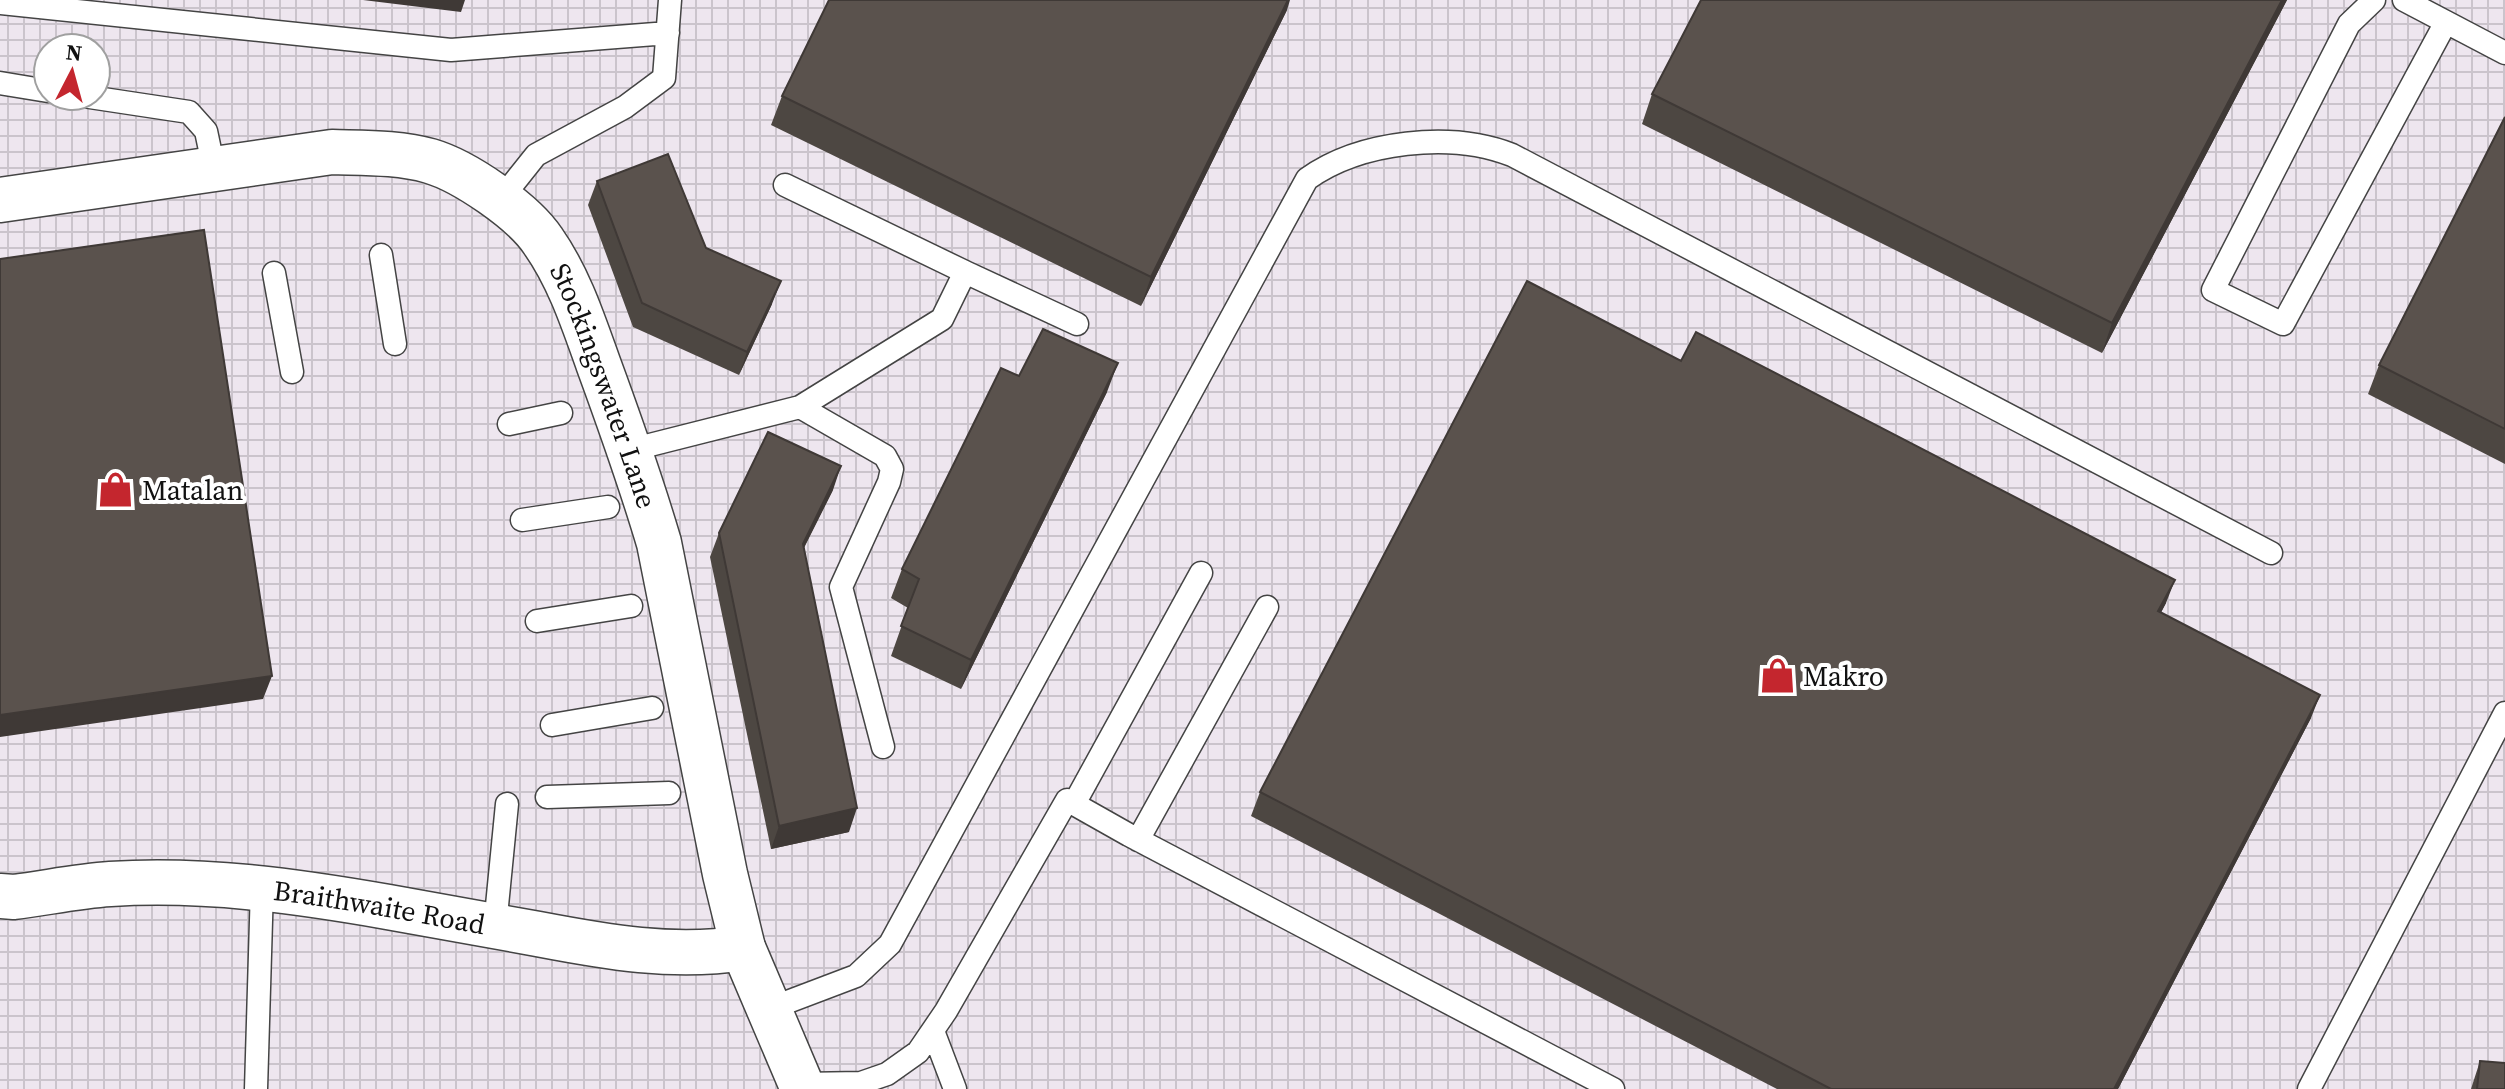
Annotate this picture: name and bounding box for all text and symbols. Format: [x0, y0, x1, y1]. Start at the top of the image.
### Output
north arrow [32, 32, 112, 112]
text: N [65, 36, 84, 68]
street label: Stockingswater Lane [541, 256, 666, 513]
shop icon: Matalan [97, 471, 135, 509]
place label: Matalan [142, 471, 243, 509]
shop icon: Makro [1758, 657, 1796, 695]
place label: Makro [1803, 657, 1884, 695]
street label: Braithwaite Road [271, 871, 488, 943]

